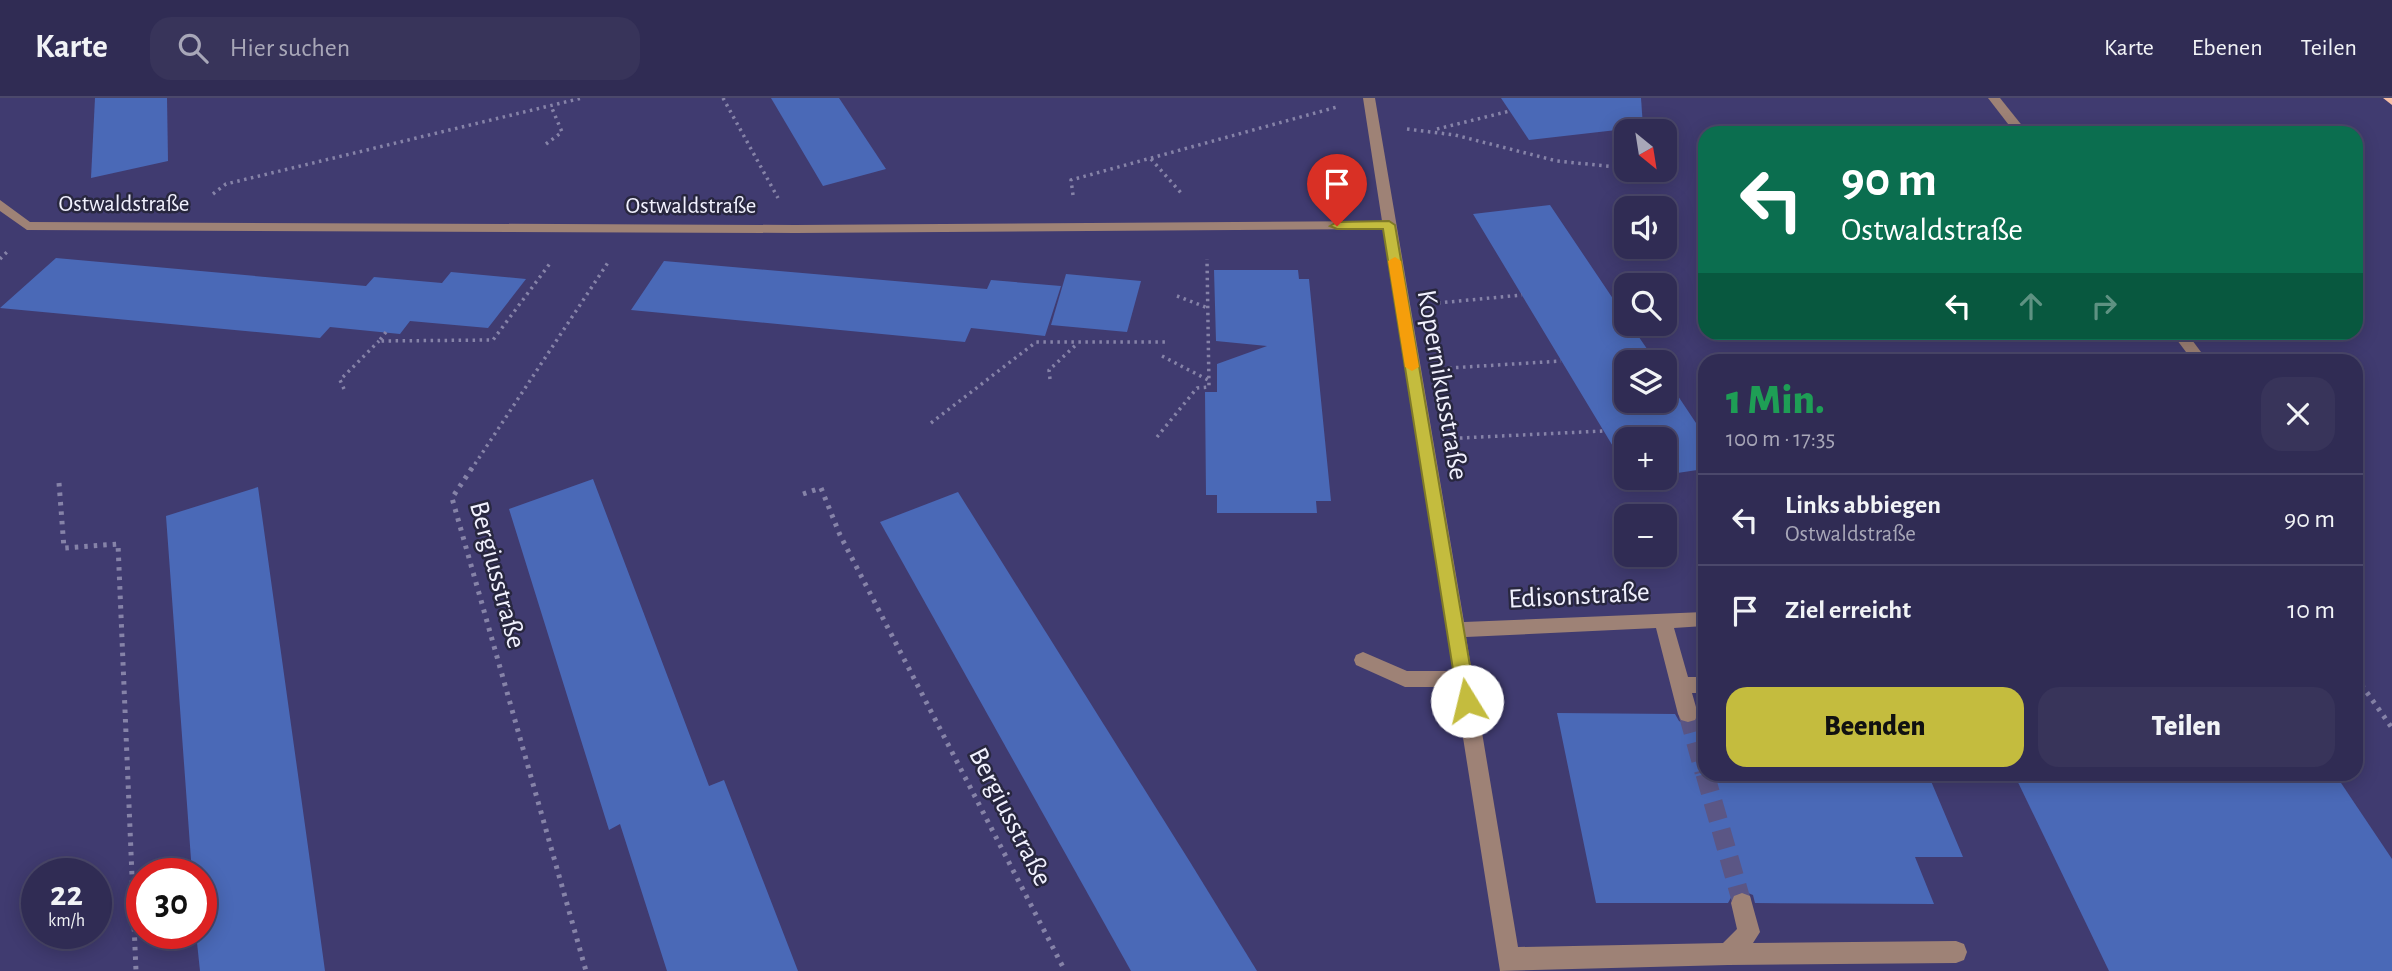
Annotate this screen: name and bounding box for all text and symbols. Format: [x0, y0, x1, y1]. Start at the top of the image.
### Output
search box [150, 17, 640, 80]
icon: search [174, 29, 212, 67]
text: Karte [35, 31, 108, 64]
text: Hier suchen [230, 35, 350, 61]
text: Karte [2104, 36, 2154, 60]
text: Ebenen [2192, 36, 2263, 60]
text: Teilen [2301, 36, 2357, 60]
north arrow [1614, 119, 1676, 182]
map controls [1614, 119, 1677, 567]
pin [1307, 154, 1367, 226]
icon: left [1726, 154, 1817, 245]
text: 90 m [1841, 156, 1937, 205]
icon: arrive [1318, 165, 1356, 203]
street label: Ostwaldstraße [59, 193, 189, 216]
street label: Ostwaldstraße [626, 195, 756, 218]
button: sound [1614, 196, 1677, 259]
text: Ostwaldstraße [1841, 214, 2023, 246]
button: search [1614, 273, 1677, 336]
icon: left [1939, 287, 1977, 325]
icon: ahead [2012, 287, 2050, 325]
icon: right [2085, 287, 2123, 325]
street label: Kopernikusstraße [1411, 288, 1473, 482]
button: layers [1614, 350, 1677, 413]
button: close [2261, 377, 2335, 451]
text: 1 Min. [1726, 379, 1825, 421]
button: + [1614, 427, 1677, 490]
text: 100 m · 17:35 [1726, 428, 1835, 451]
text: Links abbiegen [1785, 492, 1941, 518]
street label: Bergiusstraße [464, 498, 530, 652]
icon: left [1726, 501, 1764, 539]
button: − [1614, 504, 1677, 567]
text: 90 m [2284, 506, 2335, 532]
text: Ostwaldstraße [1785, 523, 1916, 546]
street label: Edisonstraße [1507, 578, 1651, 614]
icon: arrive [1726, 592, 1764, 630]
text: Ziel erreicht [1785, 597, 1911, 623]
text: 10 m [2287, 597, 2335, 623]
position arrow [1430, 664, 1504, 738]
button: Beenden [1726, 687, 2024, 767]
button: Teilen [2038, 687, 2335, 767]
street label: Bergiusstraße [963, 743, 1057, 891]
speed limit sign: 30 [126, 858, 217, 949]
text: 22 [50, 877, 83, 912]
text: km/h [48, 912, 85, 930]

